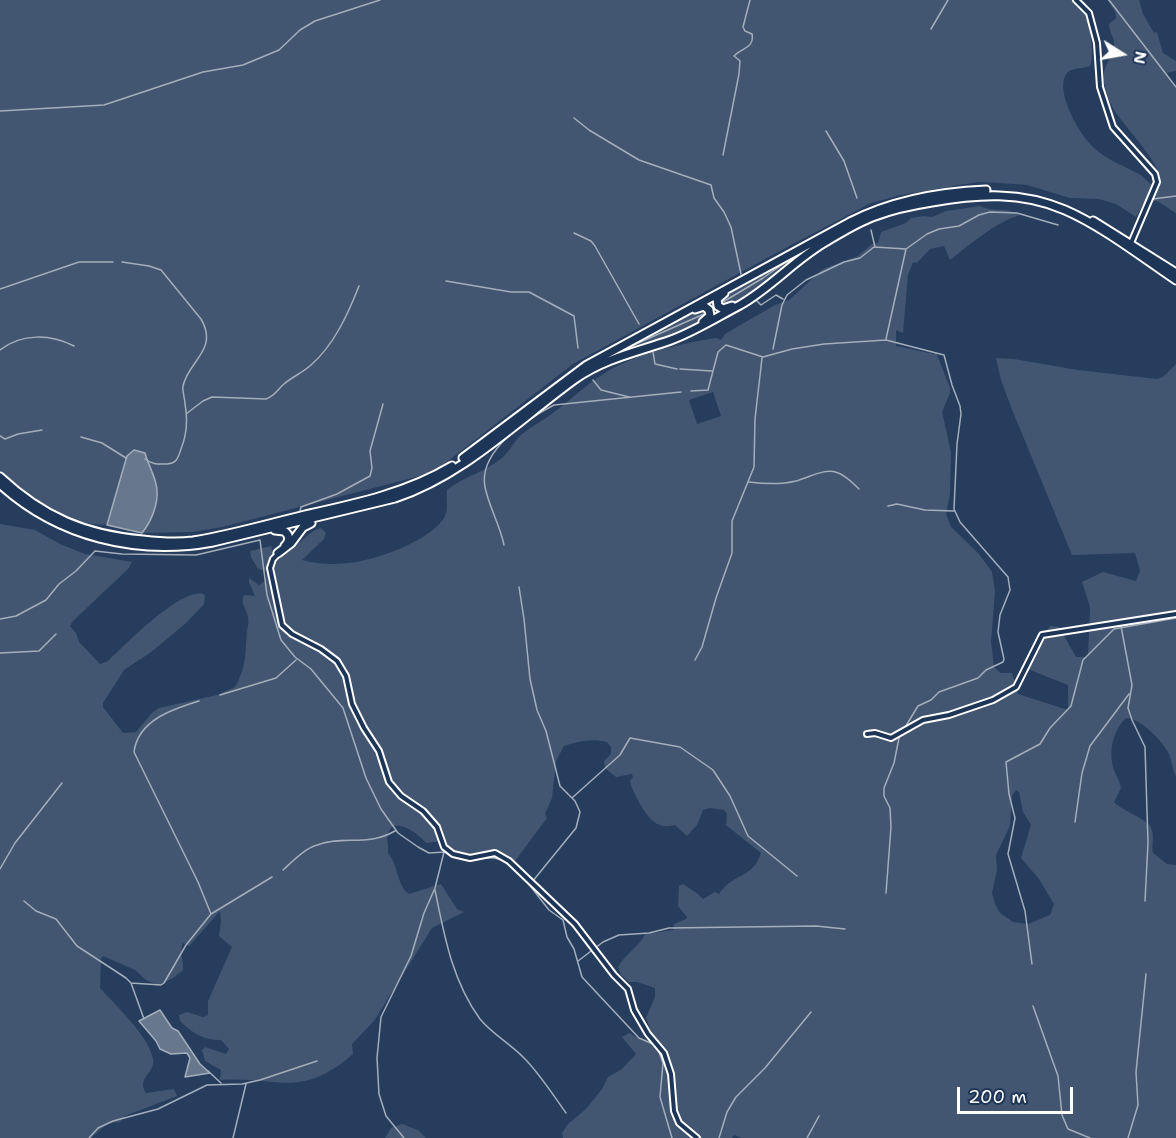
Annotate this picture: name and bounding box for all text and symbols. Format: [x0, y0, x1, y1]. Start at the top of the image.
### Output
north arrow [1092, 24, 1152, 84]
text: N [1129, 49, 1152, 66]
scale bar [960, 1075, 1076, 1113]
text: 200 m [968, 1085, 1027, 1109]

